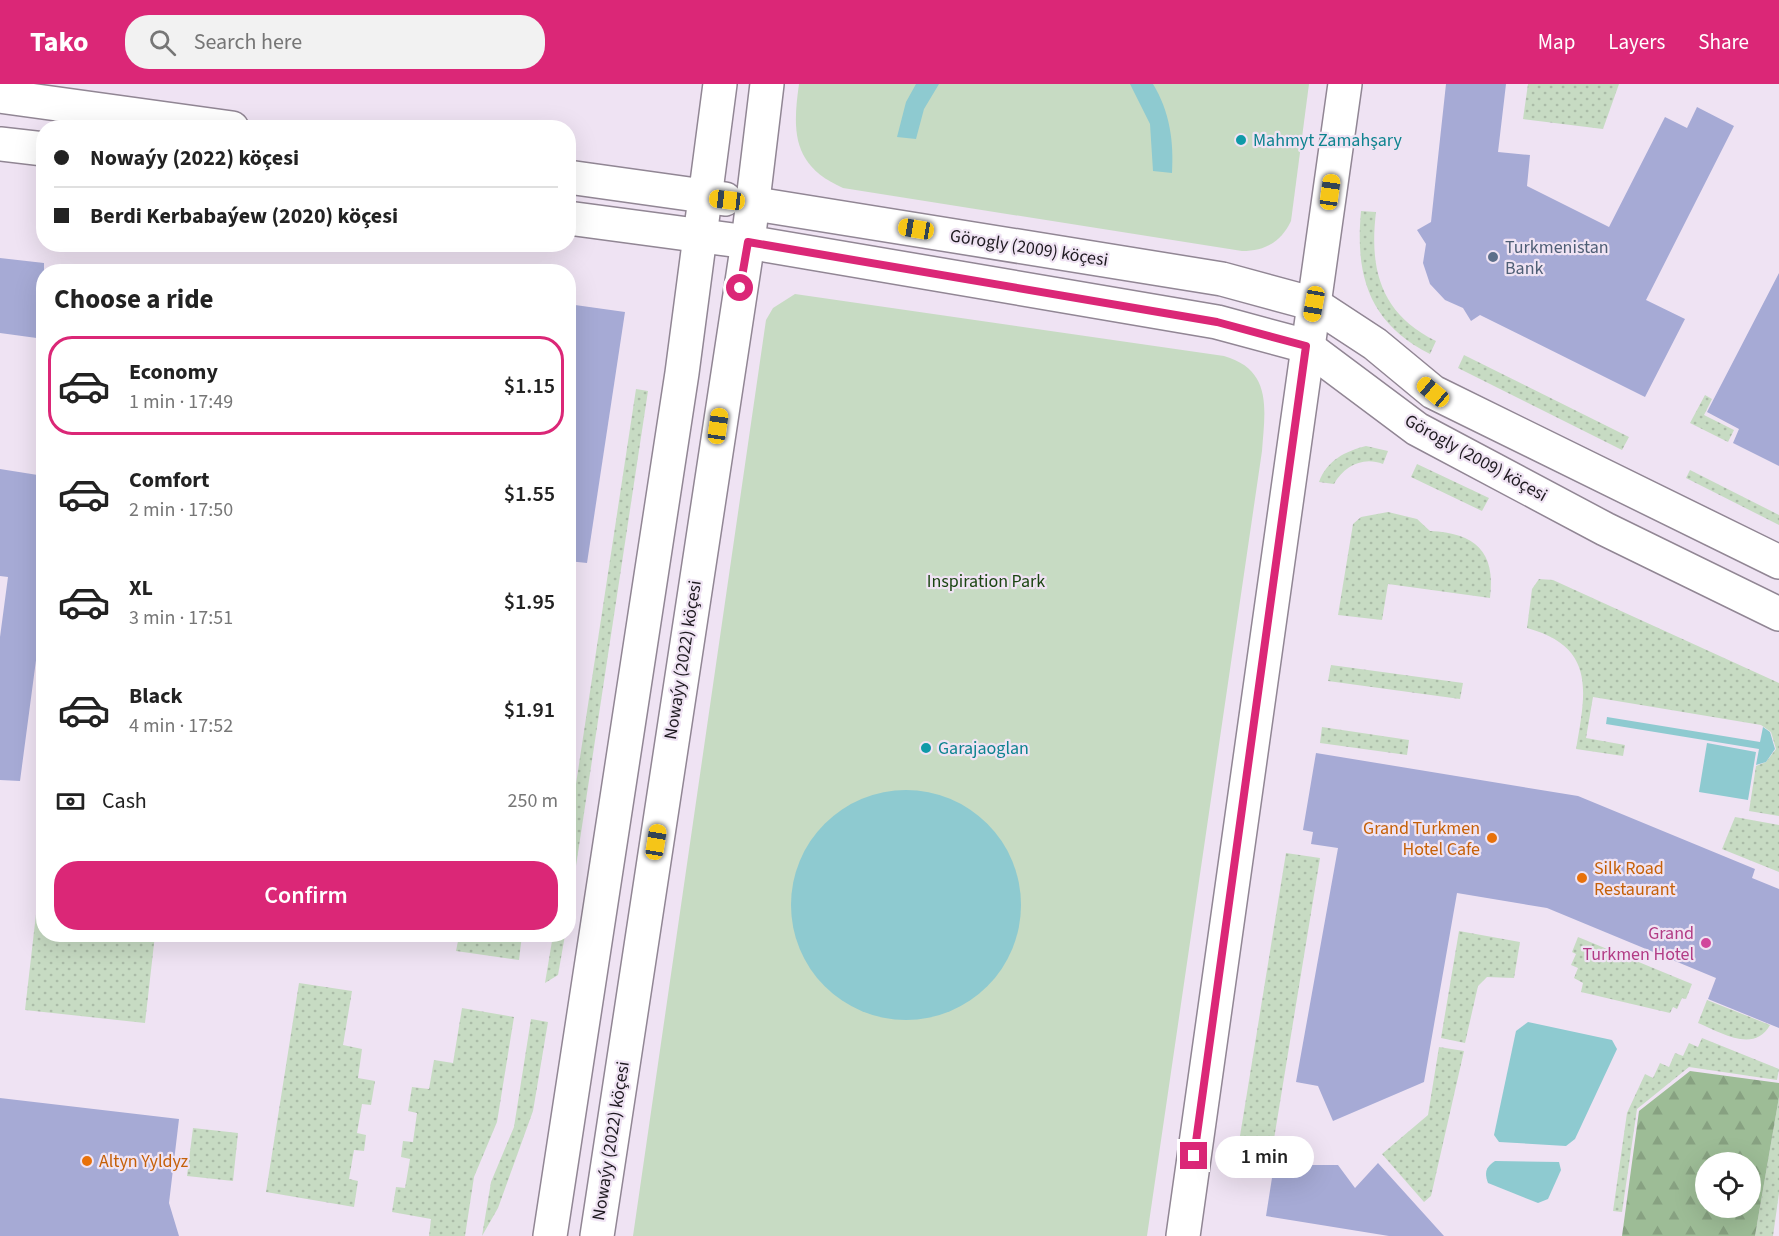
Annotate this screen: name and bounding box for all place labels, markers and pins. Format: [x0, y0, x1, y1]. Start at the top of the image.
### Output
place label: Mahmyt Zamahşary [1253, 128, 1403, 153]
marker: Mahmyt Zamahşary [1234, 133, 1248, 147]
place label: Turkmenistan Bank [1505, 235, 1609, 281]
marker: Turkmenistan Bank [1486, 250, 1500, 264]
place label: Garajaoglan [938, 736, 1029, 761]
marker: Garajaoglan [919, 741, 933, 755]
place label: Grand Turkmen Hotel Cafe [1363, 816, 1480, 862]
marker: Grand Turkmen Hotel Cafe [1485, 831, 1499, 845]
place label: Silk Road Restaurant [1594, 856, 1676, 902]
marker: Silk Road Restaurant [1575, 871, 1589, 885]
place label: Grand Turkmen Hotel [1582, 921, 1694, 967]
marker: Grand Turkmen Hotel [1699, 936, 1713, 950]
place label: Altyn Yyldyz [99, 1149, 189, 1174]
marker: Altyn Yyldyz [80, 1154, 94, 1168]

